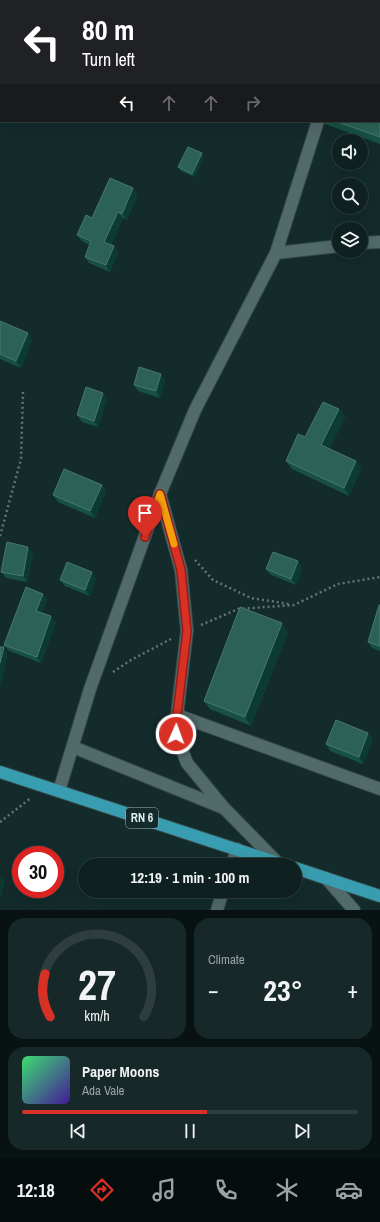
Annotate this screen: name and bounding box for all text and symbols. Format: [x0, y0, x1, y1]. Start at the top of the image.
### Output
text: 80 m [82, 11, 134, 49]
icon: left [16, 16, 68, 68]
text: Turn left [82, 47, 135, 72]
icon: left [116, 92, 138, 114]
icon: ahead [158, 92, 180, 114]
icon: ahead [200, 92, 222, 114]
icon: right [242, 92, 264, 114]
map controls [332, 134, 368, 258]
button: sound [332, 134, 368, 170]
button: search [332, 178, 368, 214]
button: layers [332, 222, 368, 258]
pin [128, 496, 162, 537]
icon: arrive [134, 502, 156, 524]
position arrow [155, 713, 197, 755]
road number: RN 6 [126, 808, 158, 828]
speed limit sign: 30 [12, 846, 64, 898]
text: 12:19 · 1 min · 100 m [131, 867, 249, 888]
text: Climate [208, 951, 245, 968]
text: 27 [78, 956, 116, 1012]
text: 23° [263, 970, 303, 1010]
text: − [208, 975, 219, 1005]
text: + [347, 975, 358, 1005]
text: km/h [84, 1005, 110, 1024]
text: Paper Moons [82, 1061, 159, 1082]
text: Ada Vale [82, 1082, 124, 1099]
icon: previous [67, 1120, 89, 1142]
icon: pause [179, 1120, 201, 1142]
icon: next [291, 1120, 313, 1142]
icon: directions [88, 1176, 116, 1204]
icon: music [150, 1176, 178, 1204]
icon: phone [212, 1176, 240, 1204]
icon: climate [273, 1176, 301, 1204]
icon: car [335, 1176, 363, 1204]
text: 12:18 [17, 1178, 55, 1203]

